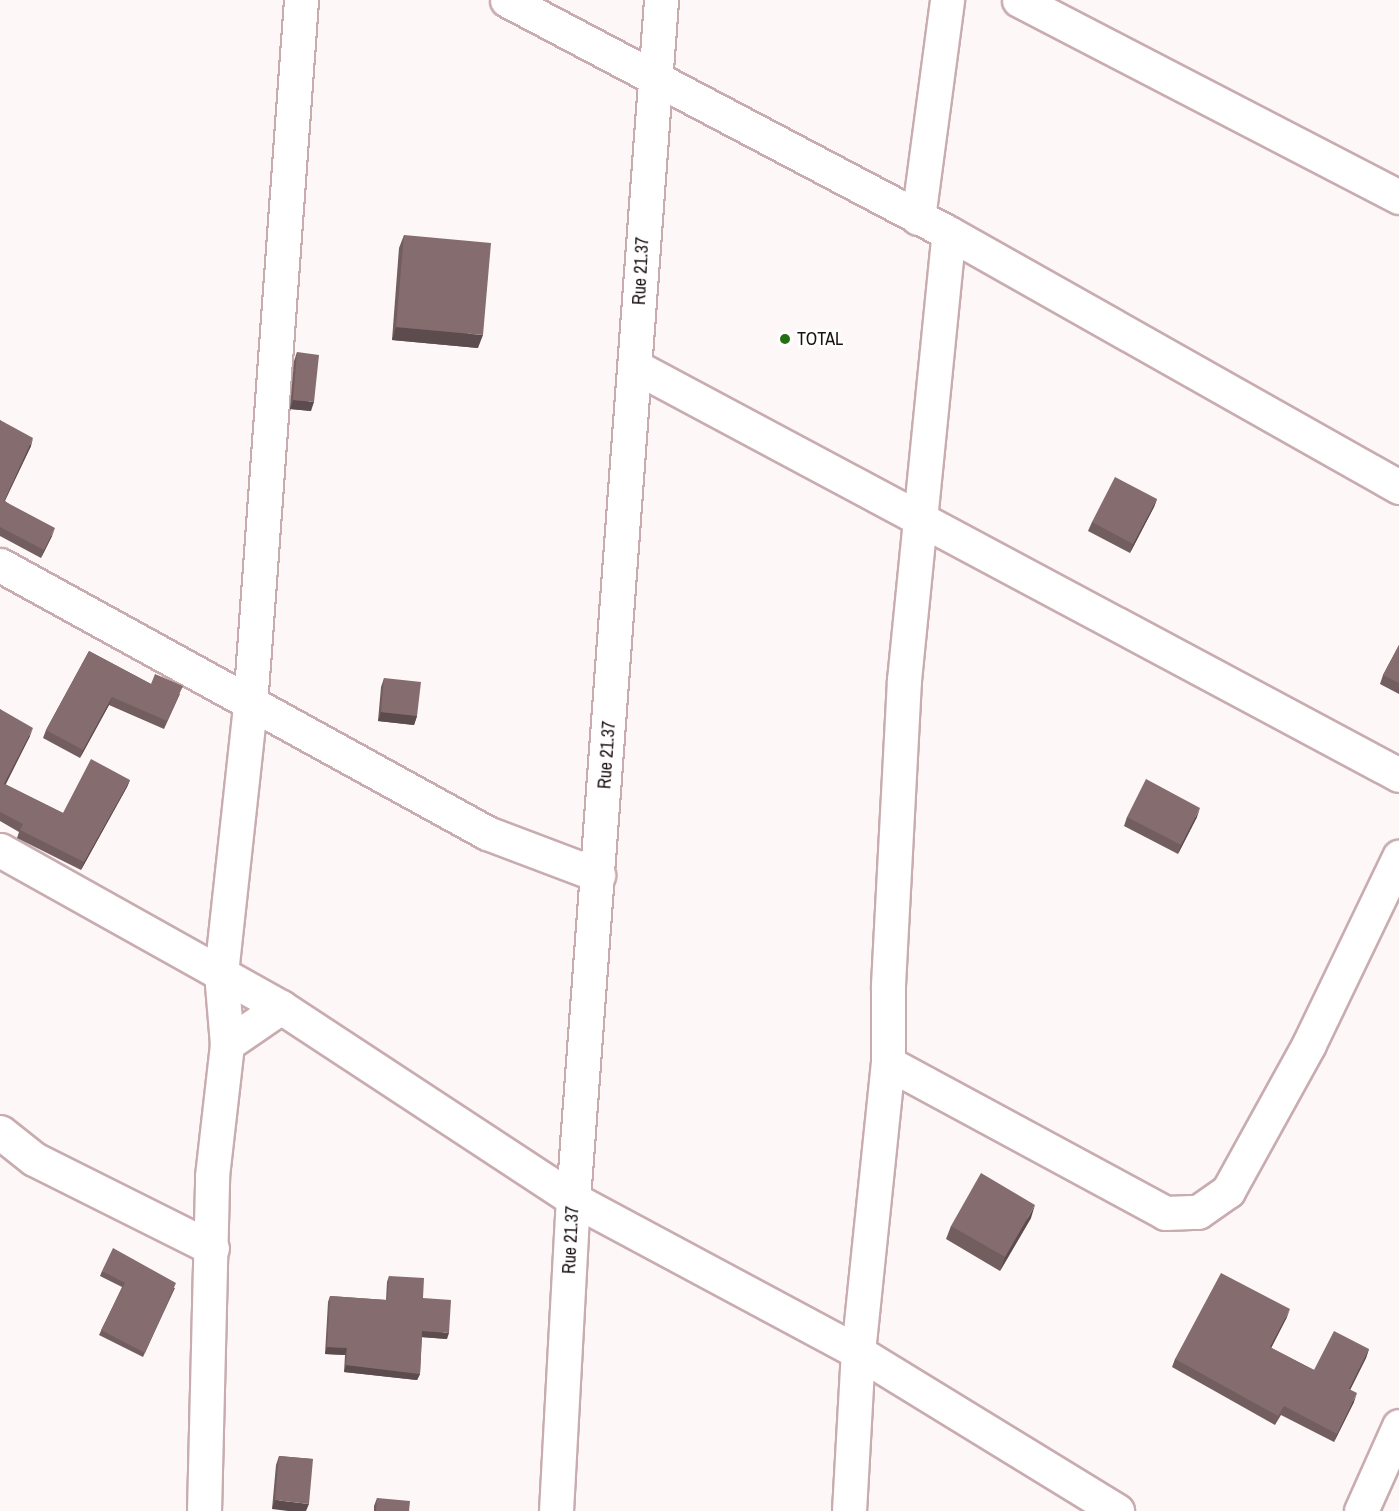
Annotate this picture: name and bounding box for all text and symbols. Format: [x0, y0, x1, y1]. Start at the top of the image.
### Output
street label: Rue 21.37 [628, 236, 654, 306]
place label: TOTAL [797, 328, 843, 350]
marker: TOTAL [778, 332, 792, 346]
street label: Rue 21.37 [594, 720, 620, 790]
street label: Rue 21.37 [558, 1205, 584, 1275]

